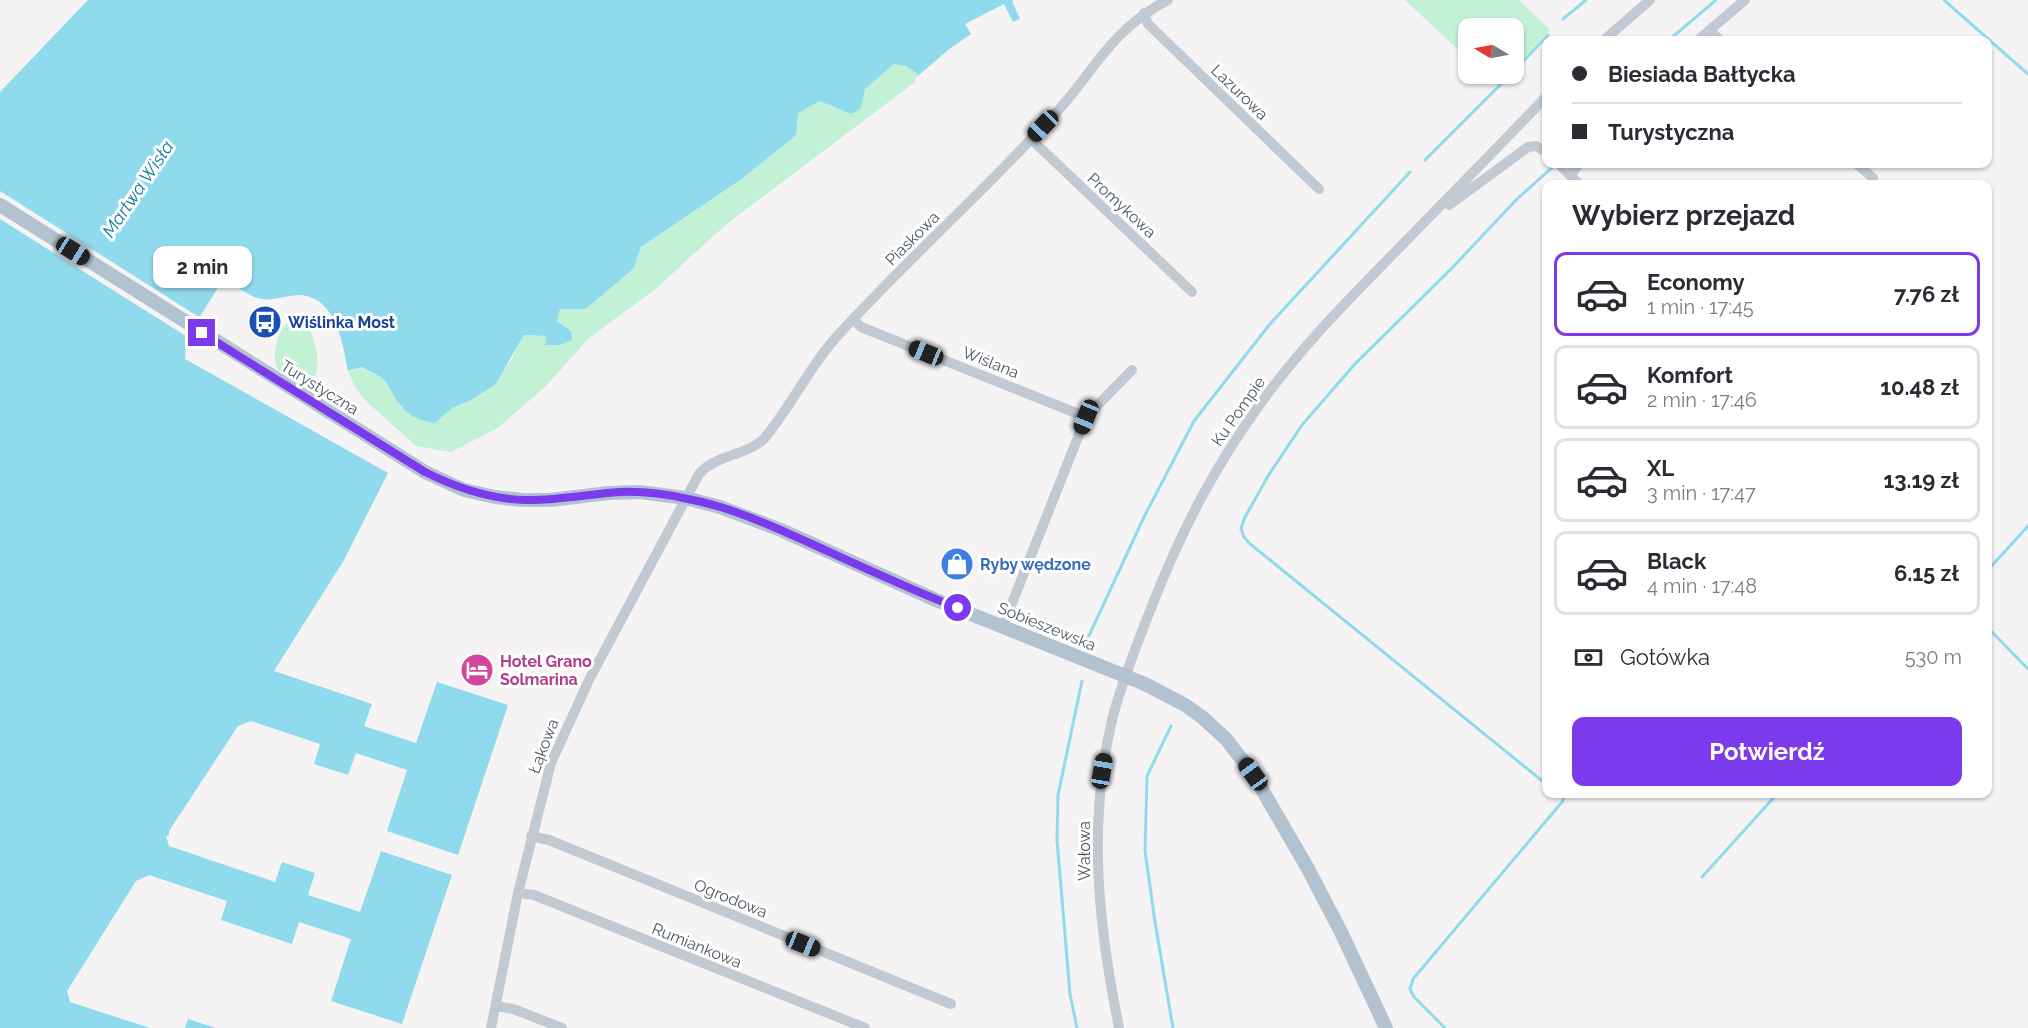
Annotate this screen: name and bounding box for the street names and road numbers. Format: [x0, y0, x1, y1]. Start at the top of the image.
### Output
street label: Lazurowa [1207, 61, 1272, 124]
street label: Promykowa [1083, 169, 1160, 242]
street label: Piaskowa [881, 207, 943, 269]
street label: Wiślana [960, 343, 1022, 382]
street label: Turystyczna [277, 356, 362, 419]
street label: Ku Pompie [1208, 373, 1269, 450]
street label: Sobieszewska [995, 598, 1099, 655]
street label: Łąkowa [524, 716, 563, 776]
street label: Wałowa [1075, 821, 1094, 881]
street label: Ogrodowa [691, 875, 770, 922]
street label: Rumiankowa [649, 919, 744, 972]

